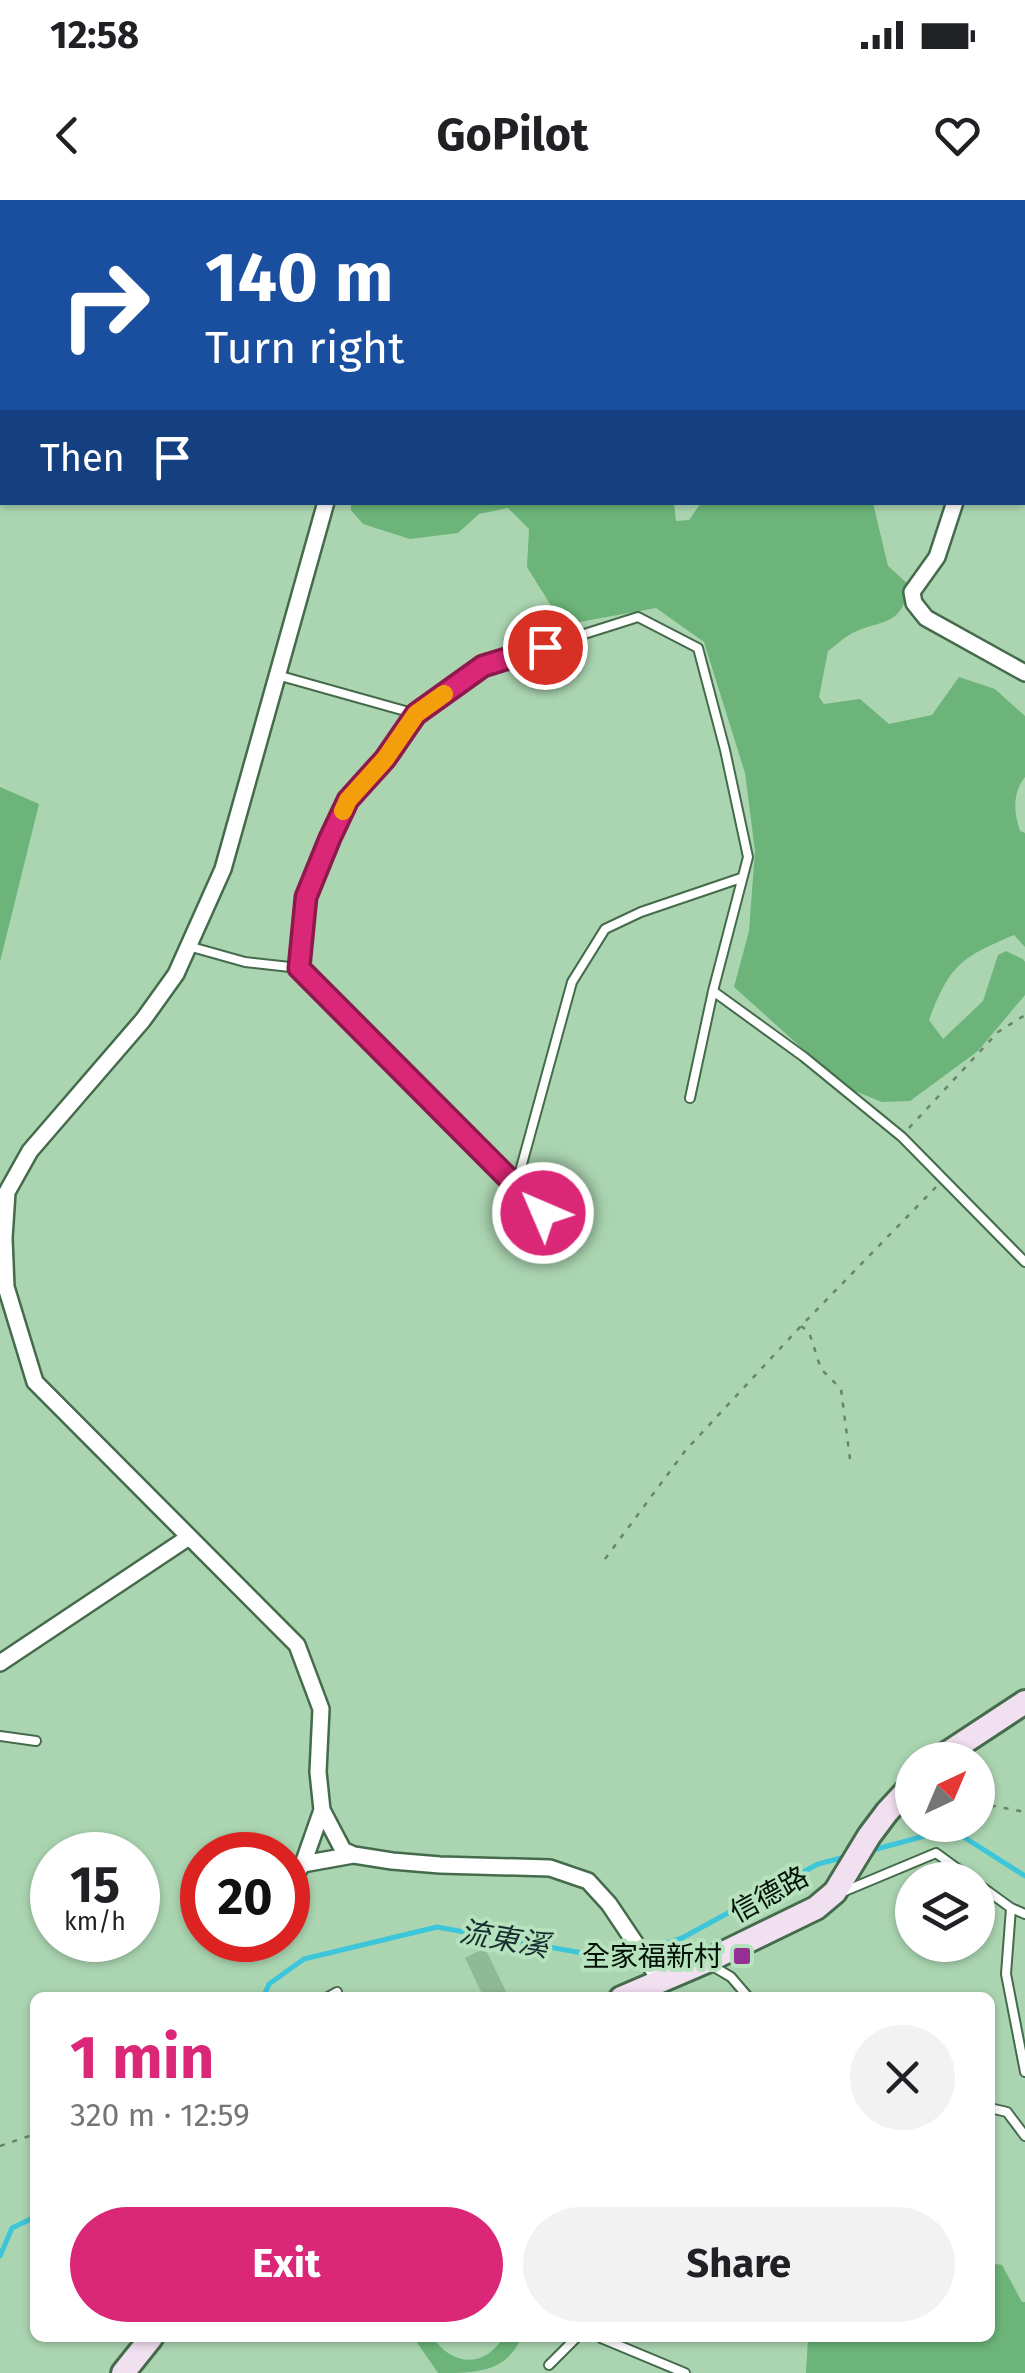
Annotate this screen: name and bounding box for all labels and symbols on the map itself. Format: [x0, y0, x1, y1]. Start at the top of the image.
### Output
pin [503, 605, 588, 690]
position arrow [491, 1161, 595, 1265]
north arrow [895, 1742, 995, 1842]
speed limit sign: 20 [180, 1832, 310, 1962]
street label: 信德路 [725, 1860, 814, 1929]
water label: 流東溪 [457, 1913, 555, 1965]
place label: 全家福新村 [582, 1940, 722, 1973]
marker: 全家福新村 [731, 1945, 753, 1967]

